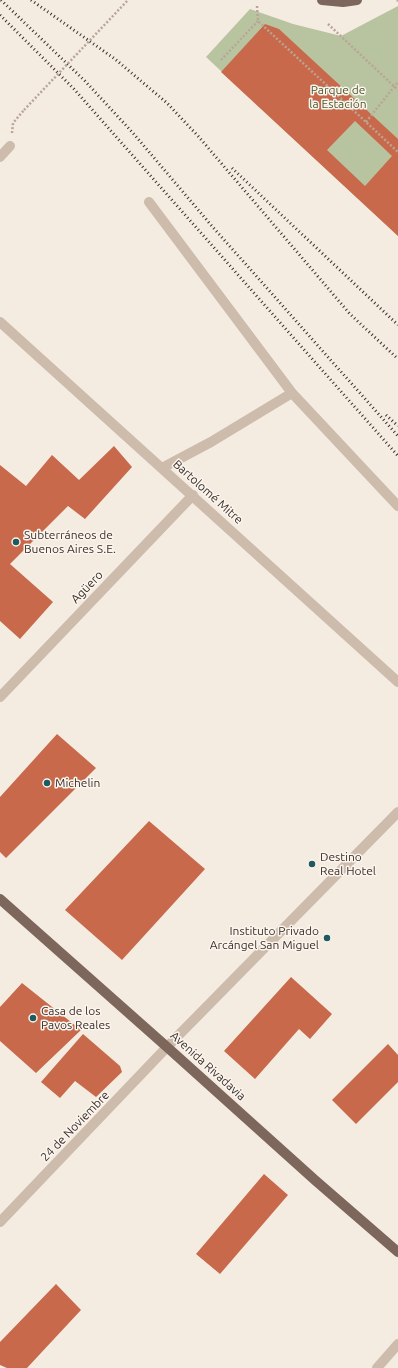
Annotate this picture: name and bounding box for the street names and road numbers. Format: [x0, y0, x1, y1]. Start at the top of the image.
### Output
street label: Bartolomé Mitre [170, 457, 246, 527]
street label: Agüero [68, 568, 106, 606]
street label: Avenida Rivadavia [167, 1028, 249, 1104]
street label: 24 de Noviembre [38, 1088, 112, 1164]

